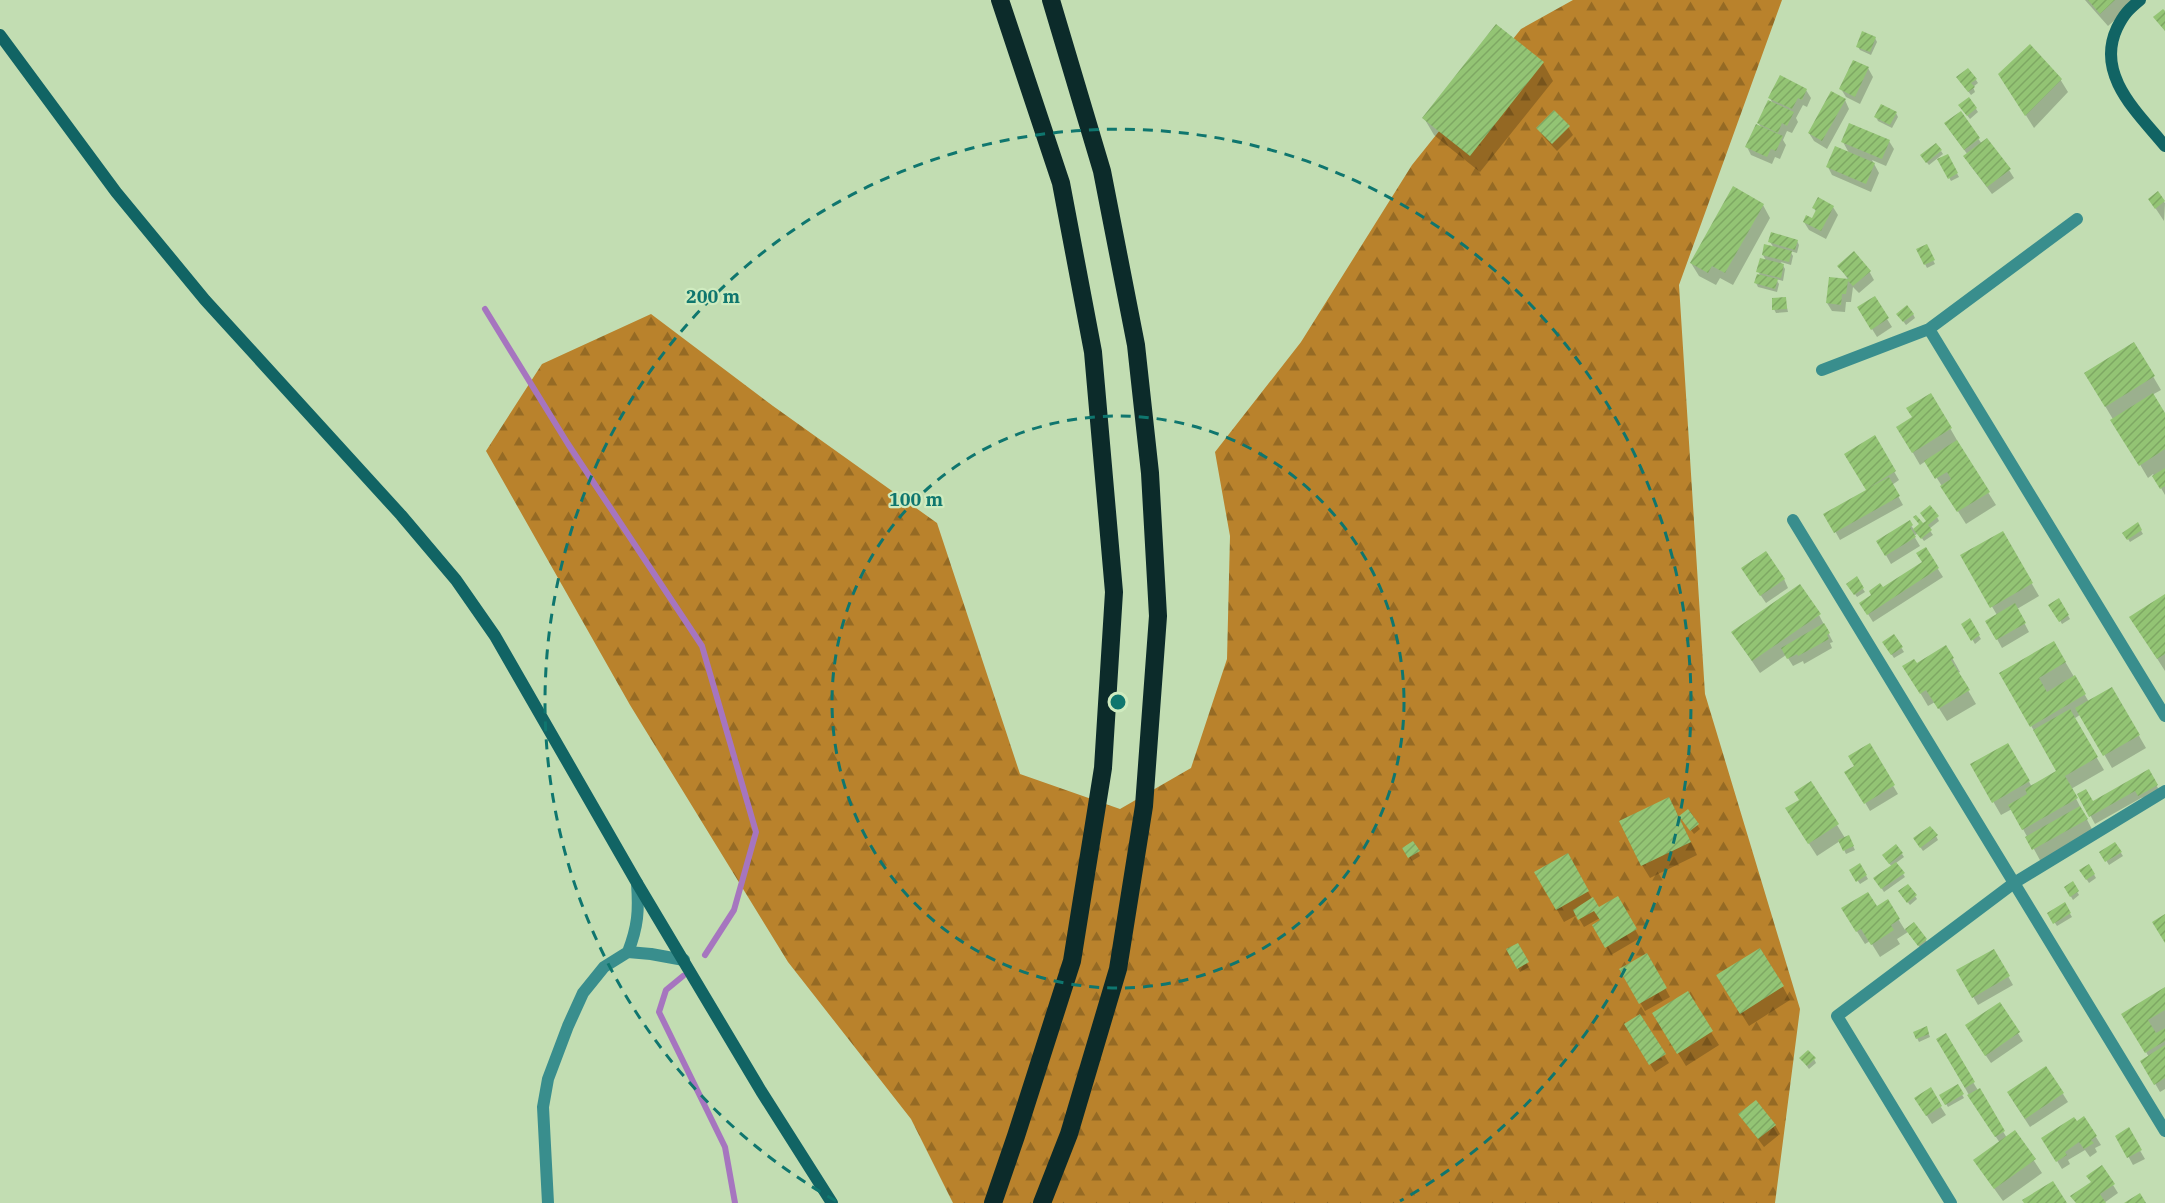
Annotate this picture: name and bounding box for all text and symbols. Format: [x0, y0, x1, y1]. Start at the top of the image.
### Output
text: 200 m [686, 285, 741, 308]
text: 100 m [889, 488, 944, 511]
centre of rings [1108, 692, 1128, 712]

